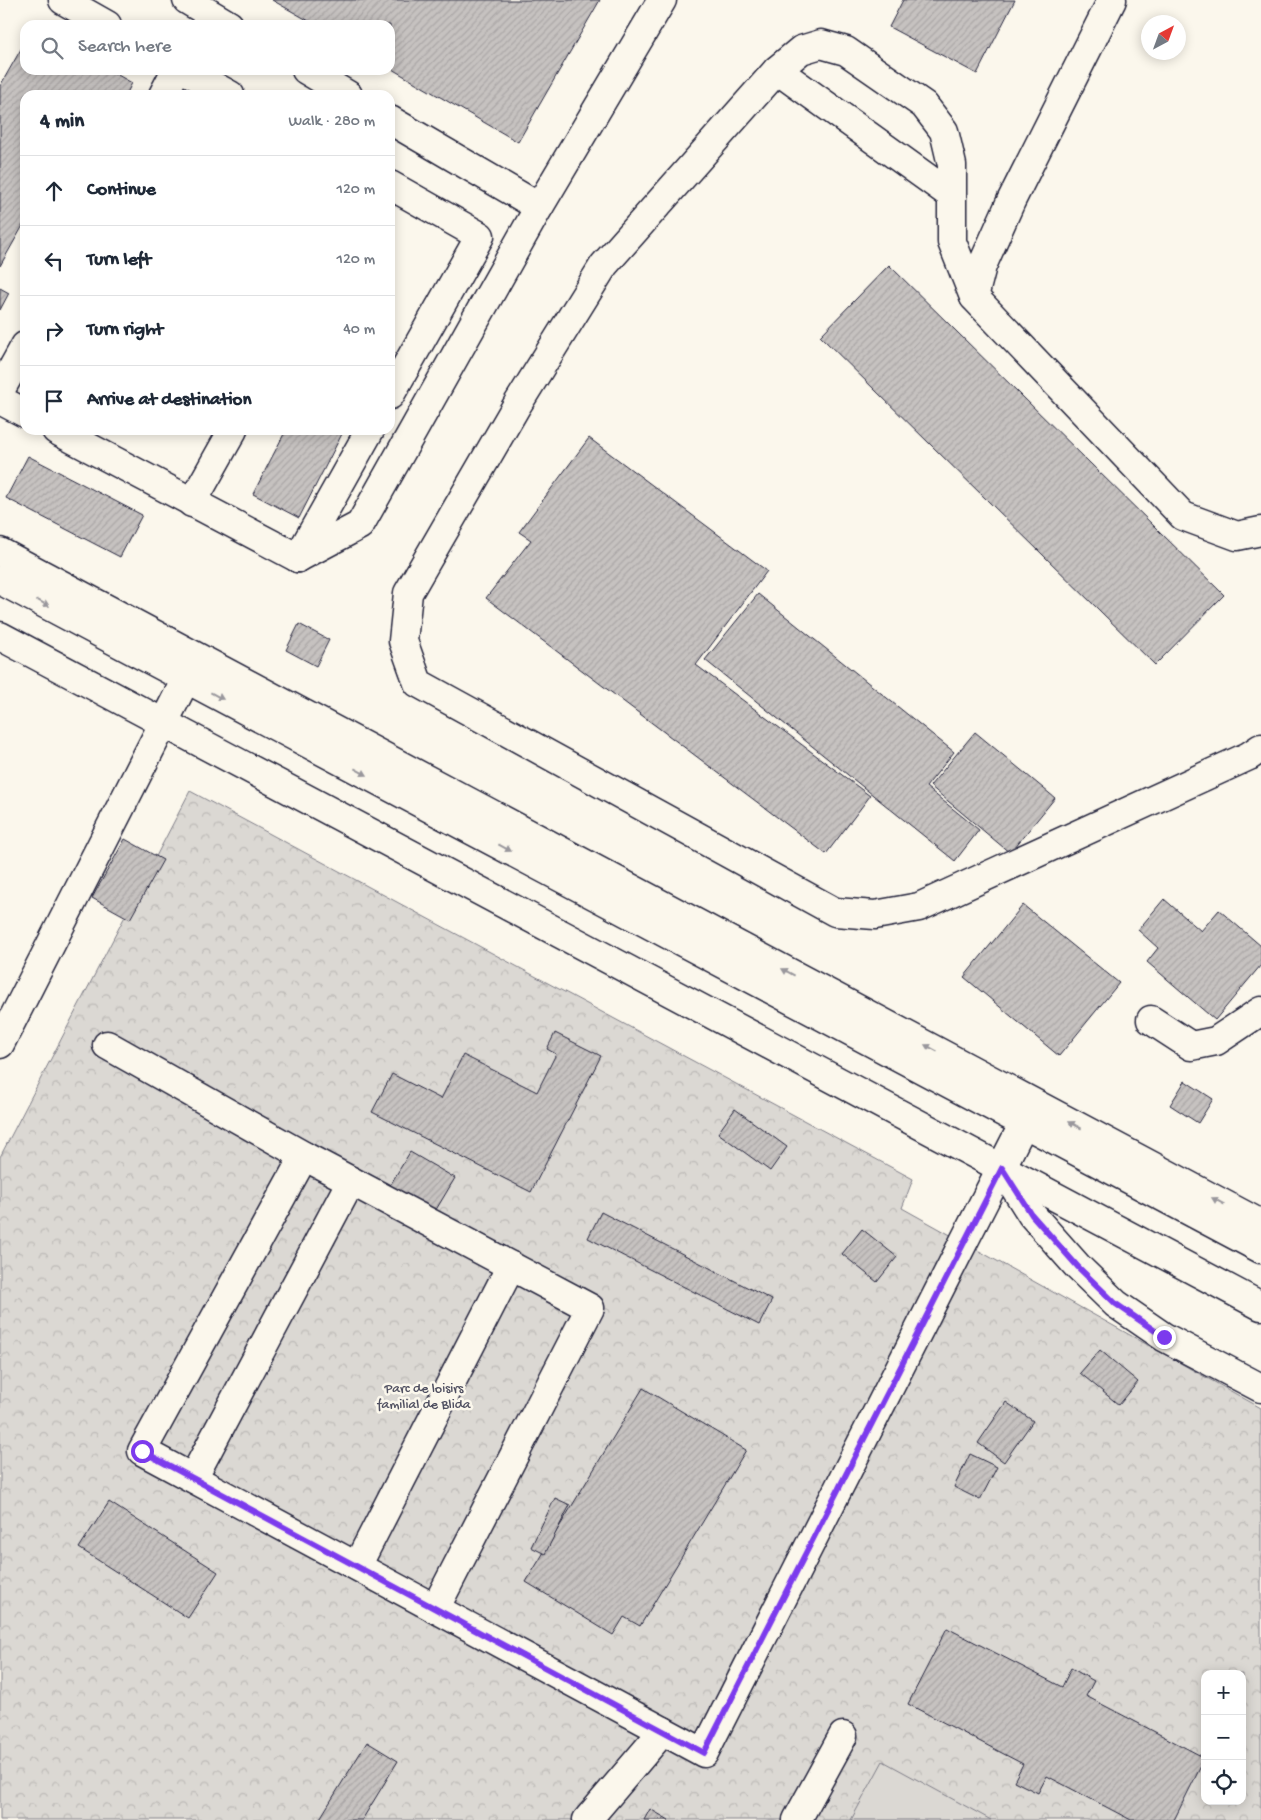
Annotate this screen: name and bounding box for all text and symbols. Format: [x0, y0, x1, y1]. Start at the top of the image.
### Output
north arrow [1141, 15, 1186, 60]
search box [20, 20, 395, 75]
icon: search [38, 34, 66, 62]
text: Search here [78, 36, 172, 59]
text: 4 min [40, 110, 84, 135]
text: Walk · 280 m [288, 113, 375, 132]
icon: ahead [40, 177, 68, 205]
text: Continue [87, 179, 156, 202]
text: 120 m [336, 181, 375, 200]
icon: left [40, 247, 68, 275]
text: Turn left [87, 249, 151, 272]
text: 120 m [336, 251, 375, 270]
icon: right [40, 317, 68, 345]
text: Turn right [87, 319, 163, 342]
text: 40 m [343, 321, 375, 340]
icon: arrive [40, 387, 68, 415]
text: Arrive at destination [87, 389, 251, 412]
one-way arrow [36, 599, 50, 607]
one-way arrow [211, 691, 224, 700]
one-way arrow [354, 768, 368, 776]
one-way arrow [497, 844, 512, 852]
one-way arrow [780, 968, 795, 976]
one-way arrow [924, 1044, 938, 1052]
one-way arrow [1068, 1120, 1081, 1129]
one-way arrow [1211, 1197, 1225, 1205]
route end [1153, 1326, 1176, 1349]
park label: Parc de loisirs familial de Blida [376, 1381, 472, 1414]
route start [131, 1440, 154, 1463]
map controls [1201, 1670, 1246, 1805]
button: + [1201, 1670, 1246, 1715]
button: − [1201, 1715, 1246, 1760]
button: locate [1201, 1760, 1246, 1805]

